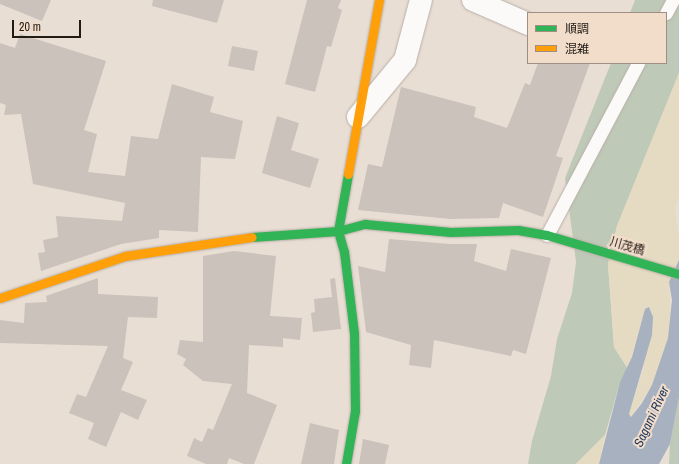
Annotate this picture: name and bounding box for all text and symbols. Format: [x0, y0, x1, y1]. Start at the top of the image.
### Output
scale bar [14, 12, 83, 38]
legend [527, 12, 667, 64]
text: 20 m [19, 19, 41, 35]
text: 順調 [565, 21, 589, 37]
text: 混雑 [565, 41, 589, 57]
street label: 川茂橋 [608, 235, 646, 259]
water label: Sagami River [631, 384, 673, 450]

